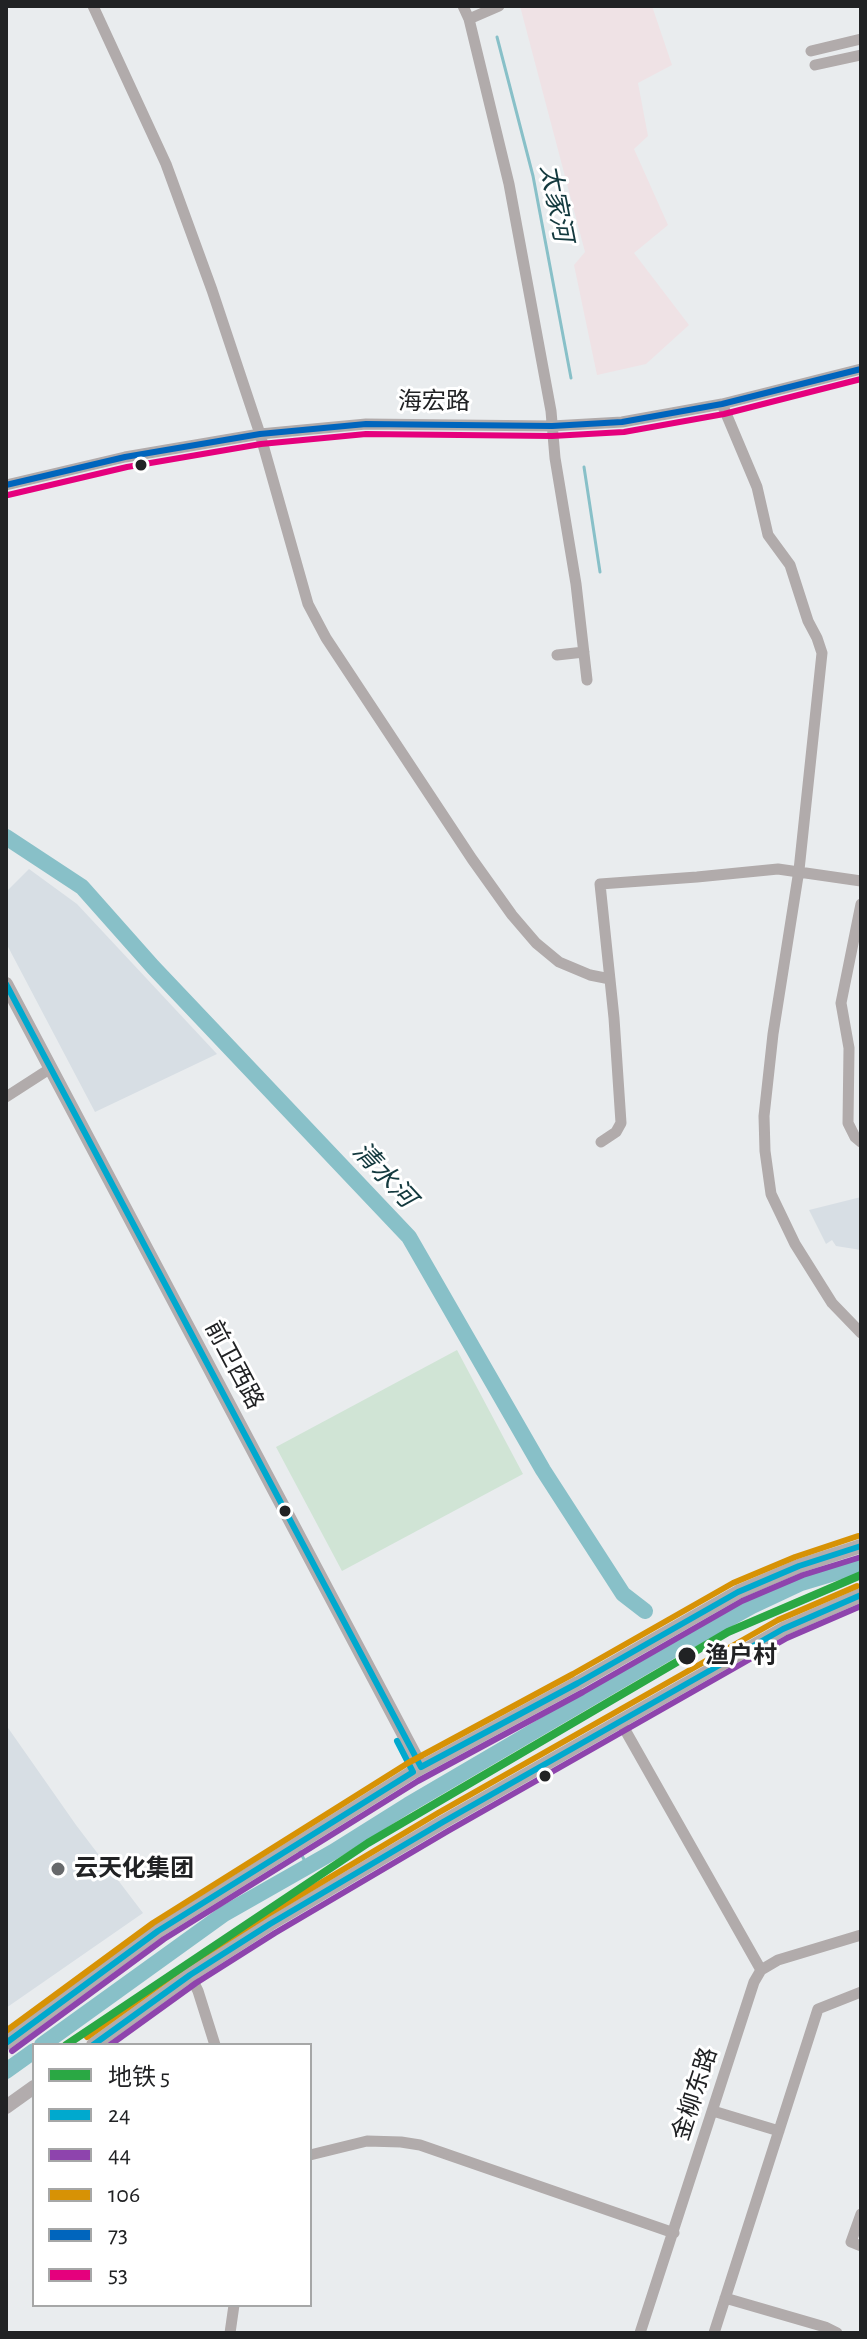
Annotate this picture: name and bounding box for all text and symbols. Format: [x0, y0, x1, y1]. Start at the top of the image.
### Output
water label: 太家河 [533, 162, 579, 244]
street label: 海宏路 [398, 388, 470, 416]
unlabelled marker [133, 457, 149, 473]
water label: 清水河 [346, 1136, 422, 1214]
street label: 前卫西路 [199, 1316, 269, 1414]
unlabelled marker [277, 1503, 293, 1519]
place label: 渔户村 [705, 1642, 777, 1670]
marker: 渔户村 [676, 1645, 698, 1667]
unlabelled marker [537, 1768, 553, 1784]
place label: 云天化集团 [74, 1855, 194, 1883]
marker: 云天化集团 [49, 1860, 67, 1878]
legend [32, 2043, 312, 2307]
street label: 金柳东路 [666, 2044, 724, 2144]
text: 地铁 5 [108, 2066, 170, 2090]
text: 24 [108, 2103, 130, 2127]
text: 44 [108, 2143, 131, 2167]
text: 106 [108, 2183, 140, 2207]
text: 73 [108, 2223, 128, 2247]
text: 53 [108, 2263, 128, 2287]

